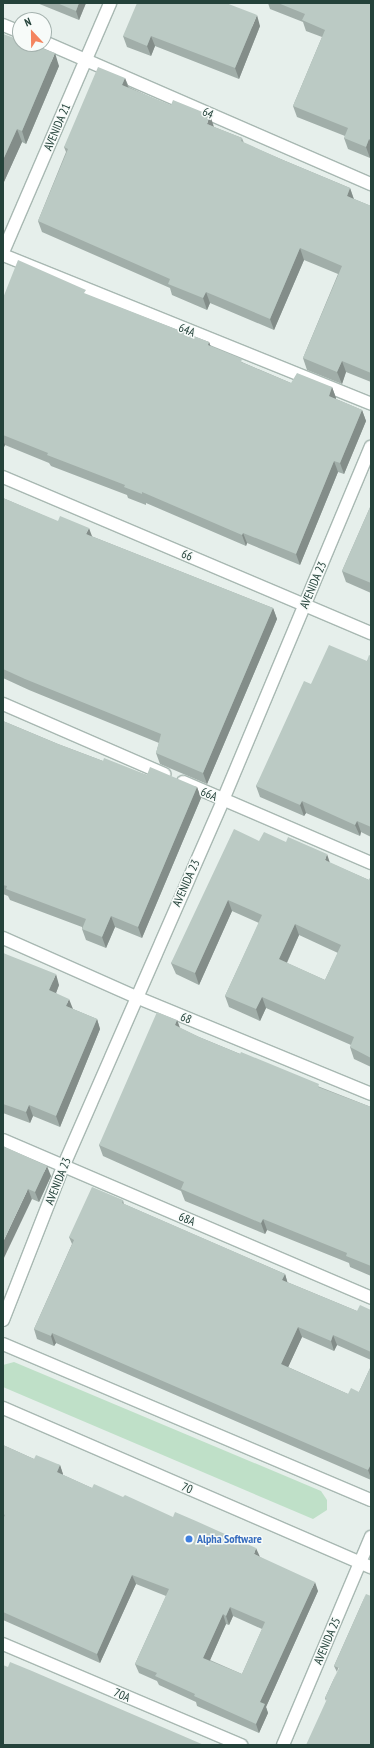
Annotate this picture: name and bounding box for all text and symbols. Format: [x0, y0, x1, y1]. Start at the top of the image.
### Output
north arrow [12, 12, 52, 52]
text: N [22, 14, 33, 29]
street label: AVENIDA 21 [41, 101, 73, 153]
street label: 64 [200, 104, 216, 122]
street label: 64A [177, 320, 197, 340]
street label: 66 [179, 546, 195, 564]
street label: AVENIDA 23 [297, 559, 329, 611]
street label: 66A [199, 784, 219, 804]
street label: AVENIDA 23 [169, 857, 203, 909]
street label: 68 [178, 1009, 194, 1027]
street label: AVENIDA 23 [42, 1155, 74, 1207]
street label: 68A [177, 1209, 197, 1229]
street label: 70 [179, 1479, 195, 1497]
place label: Alpha Software [197, 1532, 262, 1546]
marker: Alpha Software [184, 1534, 194, 1544]
street label: AVENIDA 25 [311, 1615, 343, 1667]
street label: 70A [112, 1685, 132, 1705]

